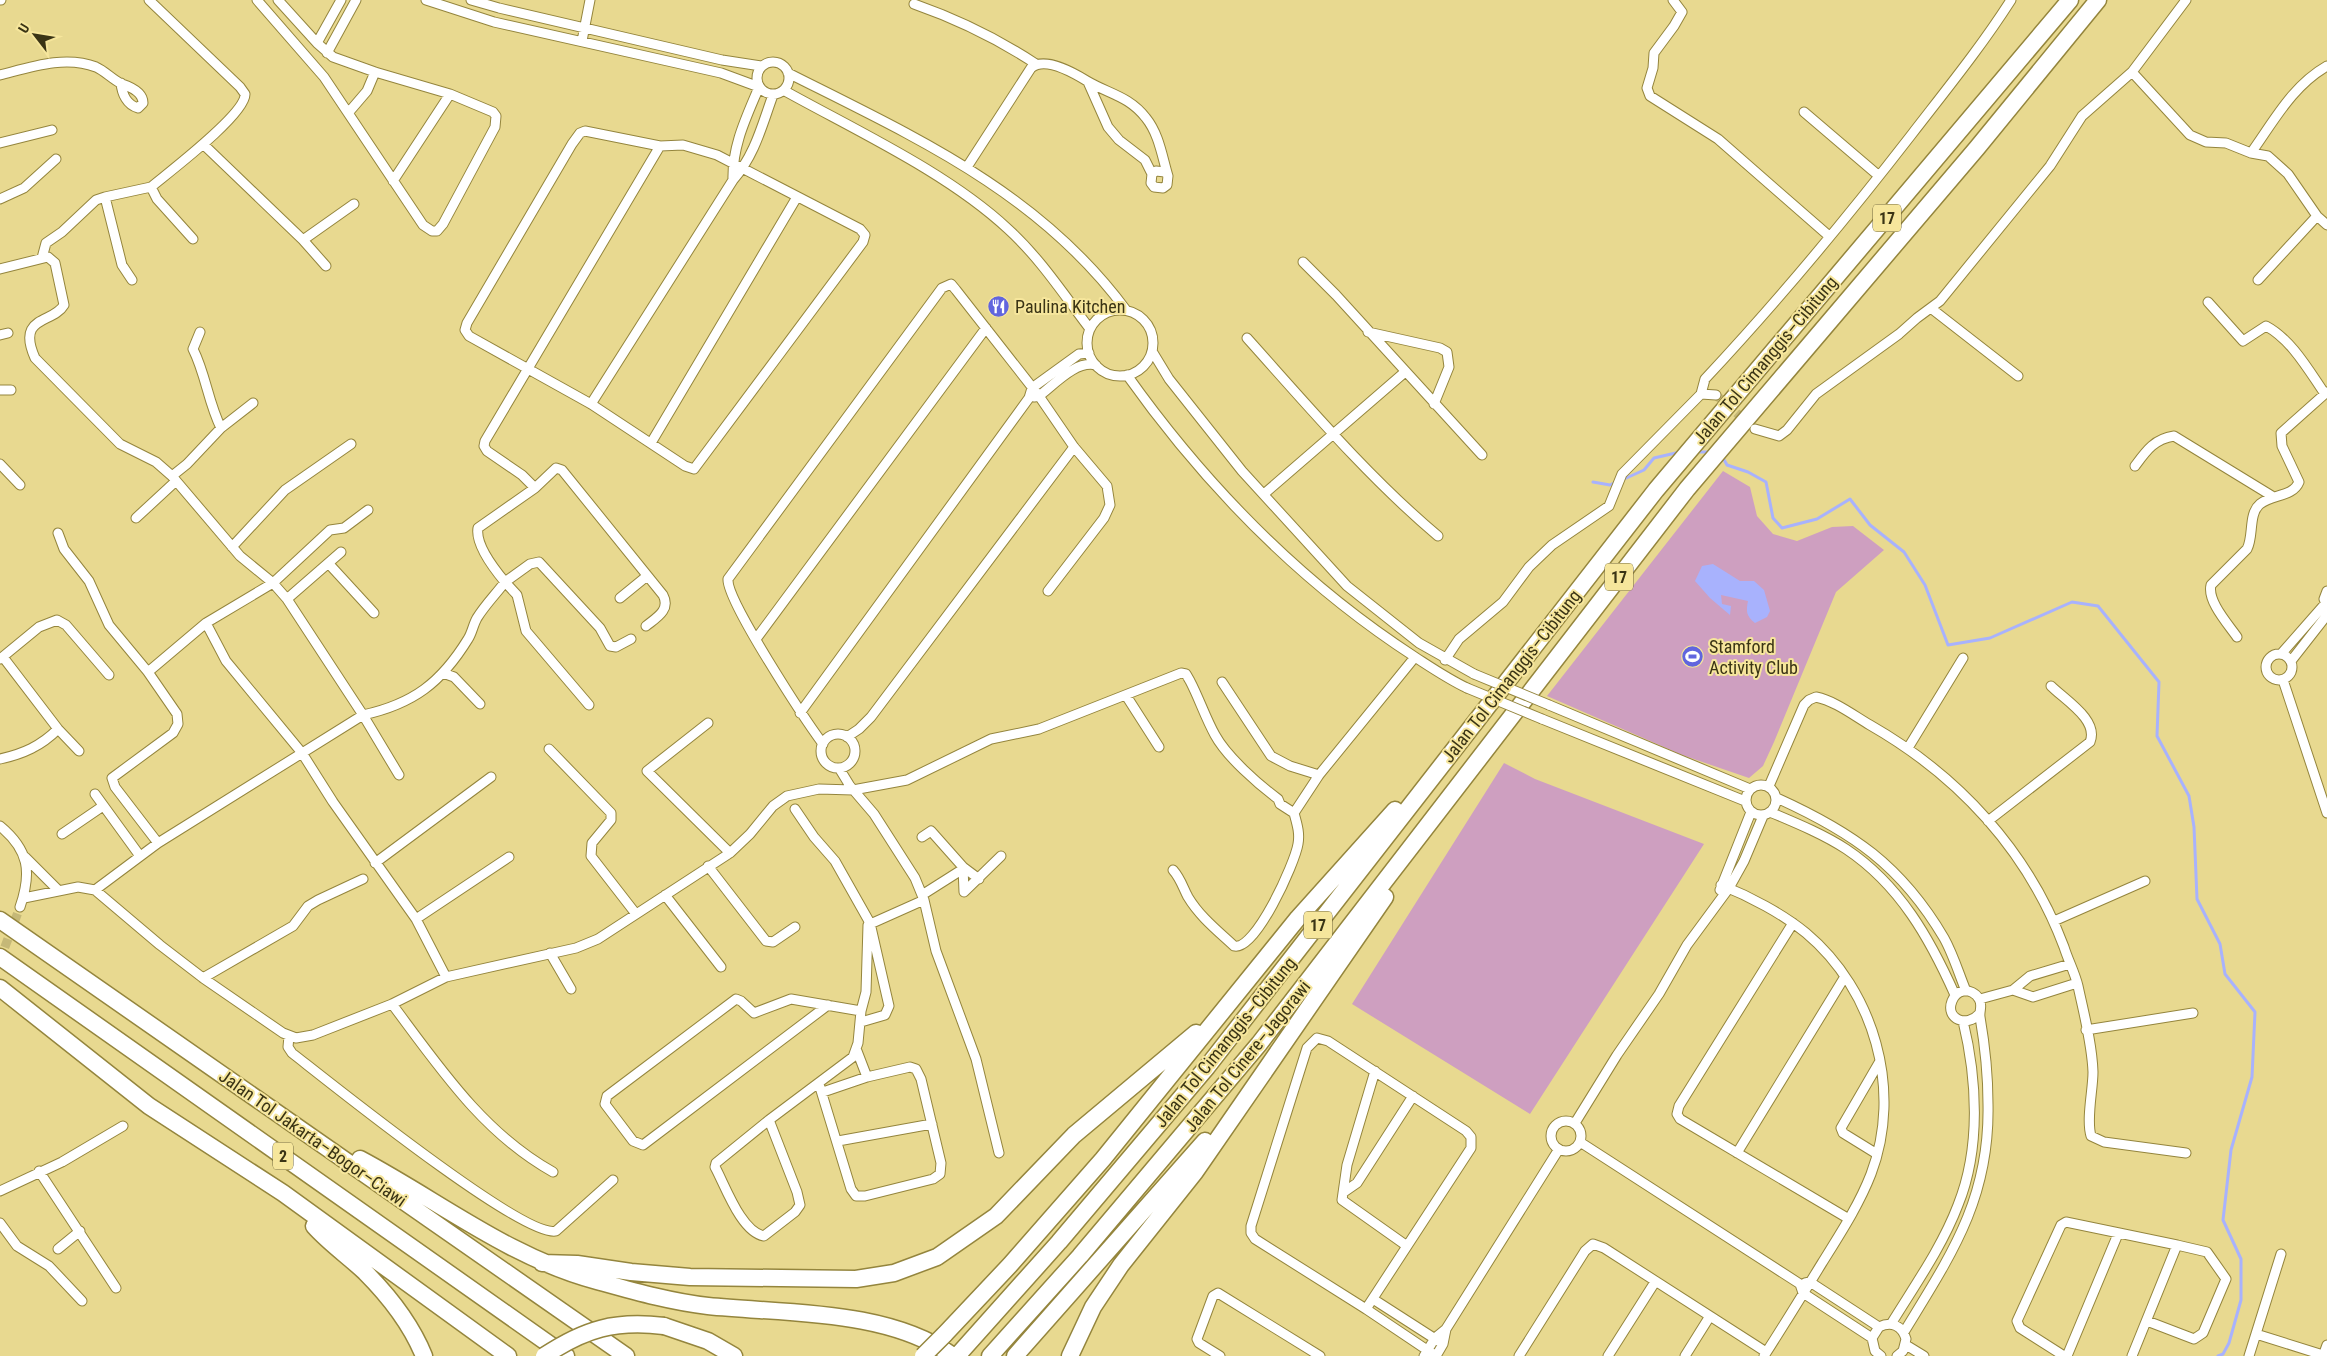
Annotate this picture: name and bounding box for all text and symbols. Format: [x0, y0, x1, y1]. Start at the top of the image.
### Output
north arrow [10, 10, 60, 60]
text: U [15, 21, 33, 36]
road number: 17 [1873, 204, 1901, 232]
street label: Jalan Tol Cimanggis–Cibitung [1689, 272, 1841, 448]
restaurant icon: Paulina Kitchen [987, 294, 1011, 318]
place label: Paulina Kitchen [1015, 296, 1125, 317]
road number: 17 [1605, 564, 1633, 590]
street label: Jalan Tol Cimanggis–Cibitung [1437, 586, 1585, 766]
place label: Stamford Activity Club [1709, 636, 1798, 678]
sports icon: Stamford Activity Club [1681, 644, 1705, 668]
road number: 17 [1304, 912, 1332, 938]
street label: Jalan Tol Cimanggis–Cibitung [1150, 953, 1300, 1131]
street label: Jalan Tol Cinere–Jagorawi [1179, 976, 1315, 1136]
street label: Jalan Tol Jakarta–Bogor–Ciawi [215, 1065, 411, 1211]
road number: 2 [273, 1142, 293, 1170]

